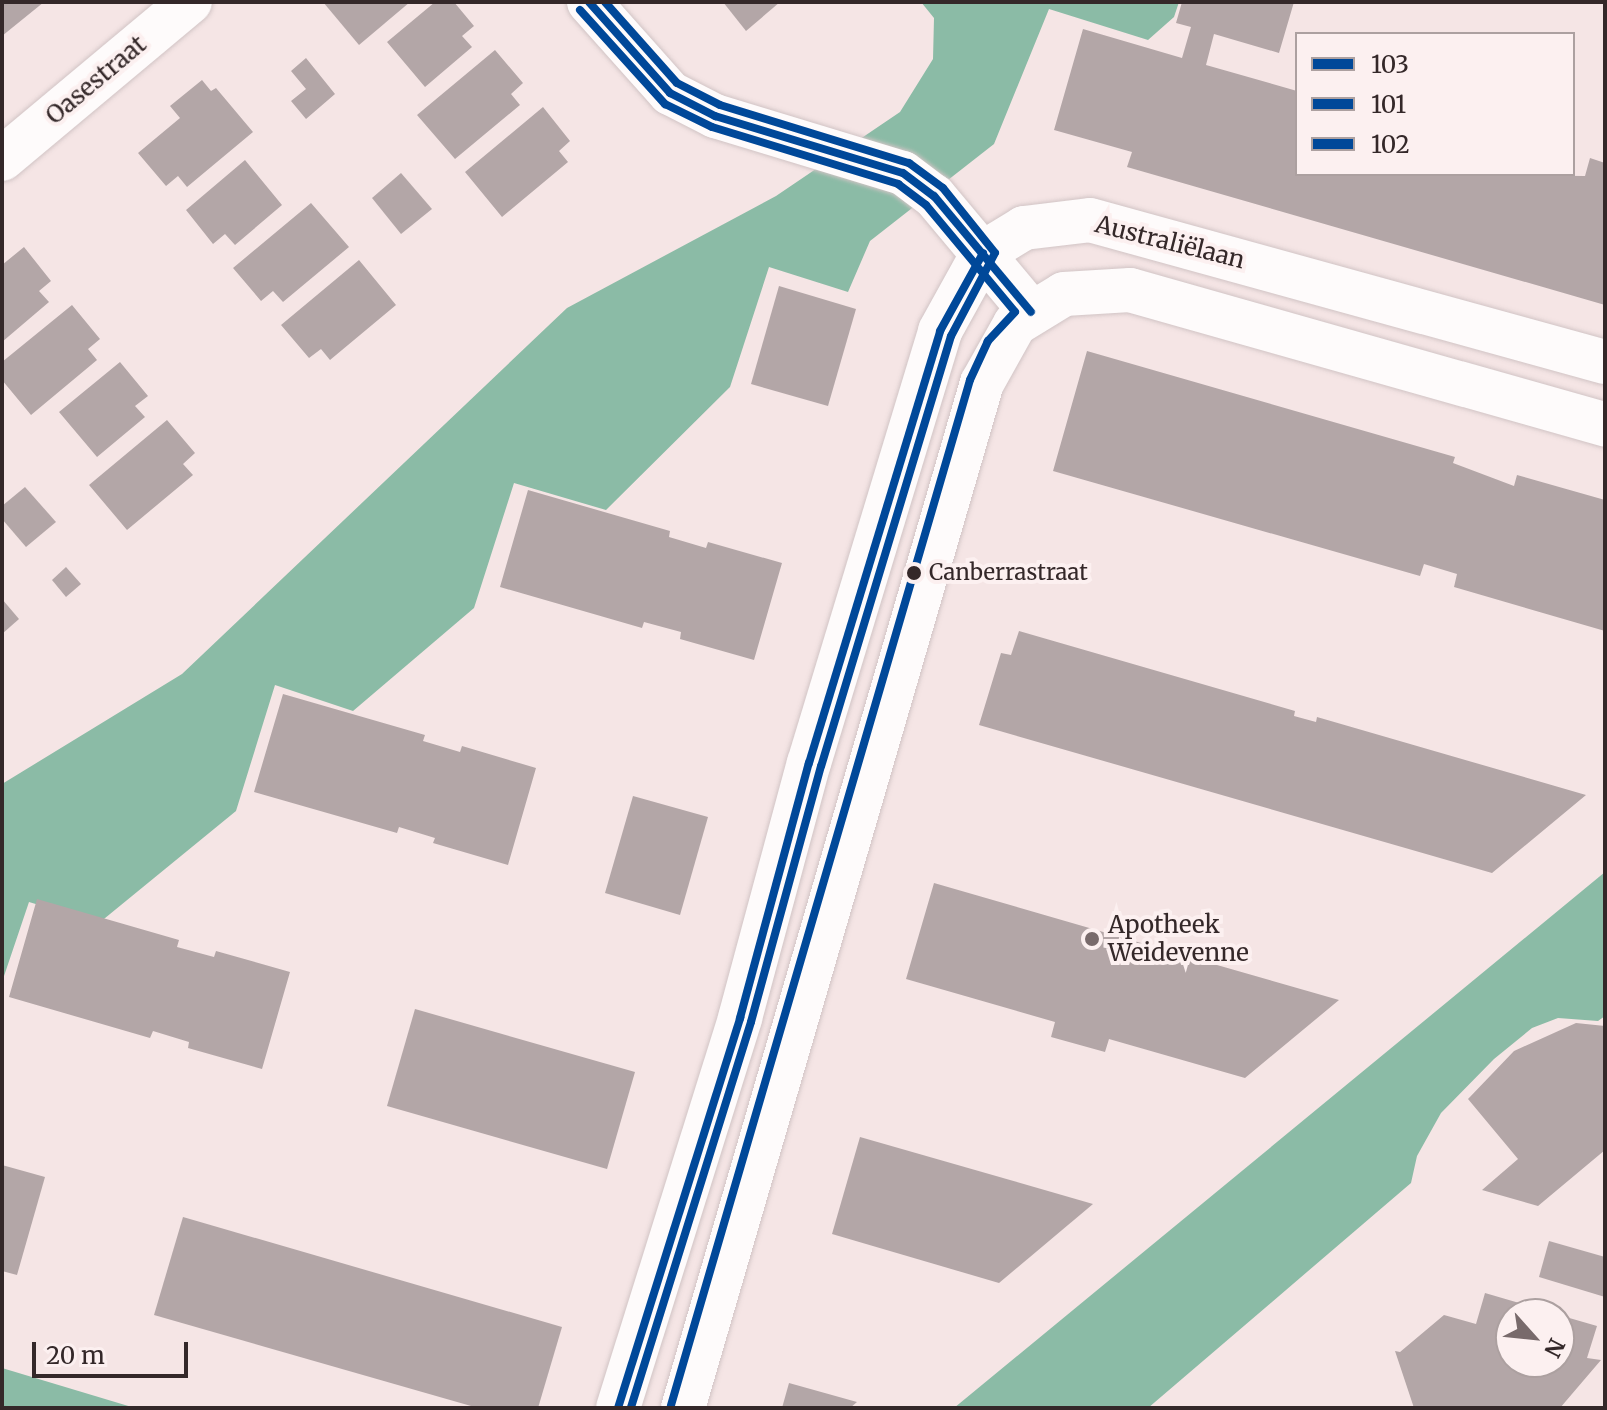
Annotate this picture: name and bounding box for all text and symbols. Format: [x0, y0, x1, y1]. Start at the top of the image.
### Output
street label: Oasestraat [40, 30, 152, 130]
legend [1295, 32, 1575, 176]
text: 103 [1371, 49, 1409, 80]
text: 101 [1371, 89, 1406, 120]
text: 102 [1371, 129, 1410, 160]
street label: Australiëlaan [1092, 210, 1248, 274]
place label: Canberrastraat [929, 560, 1088, 586]
marker: Canberrastraat [906, 565, 922, 581]
place label: Apotheek Weidevenne [1108, 911, 1249, 967]
marker: Apotheek Weidevenne [1083, 930, 1101, 948]
north arrow [1495, 1298, 1575, 1378]
scale bar [36, 1326, 192, 1376]
text: N [1538, 1334, 1571, 1362]
text: 20 m [46, 1340, 105, 1371]

